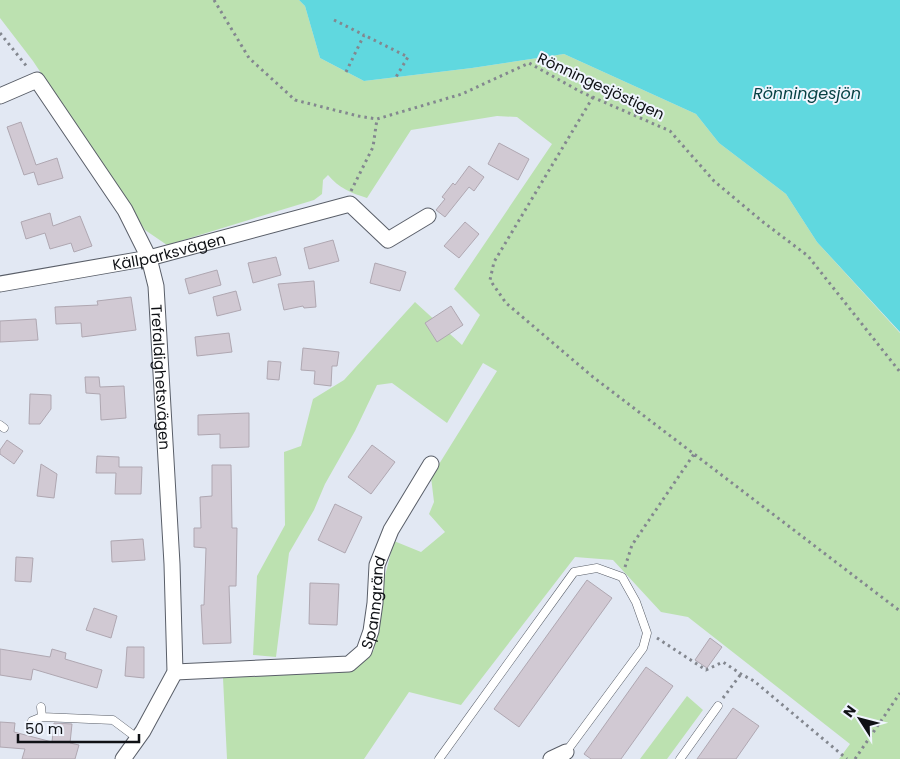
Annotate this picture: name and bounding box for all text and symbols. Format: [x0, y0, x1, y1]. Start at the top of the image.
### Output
street label: Rönningesjöstigen [534, 47, 668, 125]
water label: Rönningesjön [753, 82, 861, 105]
street label: Källparksvägen [111, 227, 228, 275]
street label: Trefaldighetsvägen [147, 304, 176, 450]
street label: Spanngränd [355, 552, 390, 652]
north arrow [835, 694, 885, 744]
text: N [838, 701, 861, 721]
scale bar [18, 712, 139, 744]
text: 50 m [25, 718, 63, 739]

